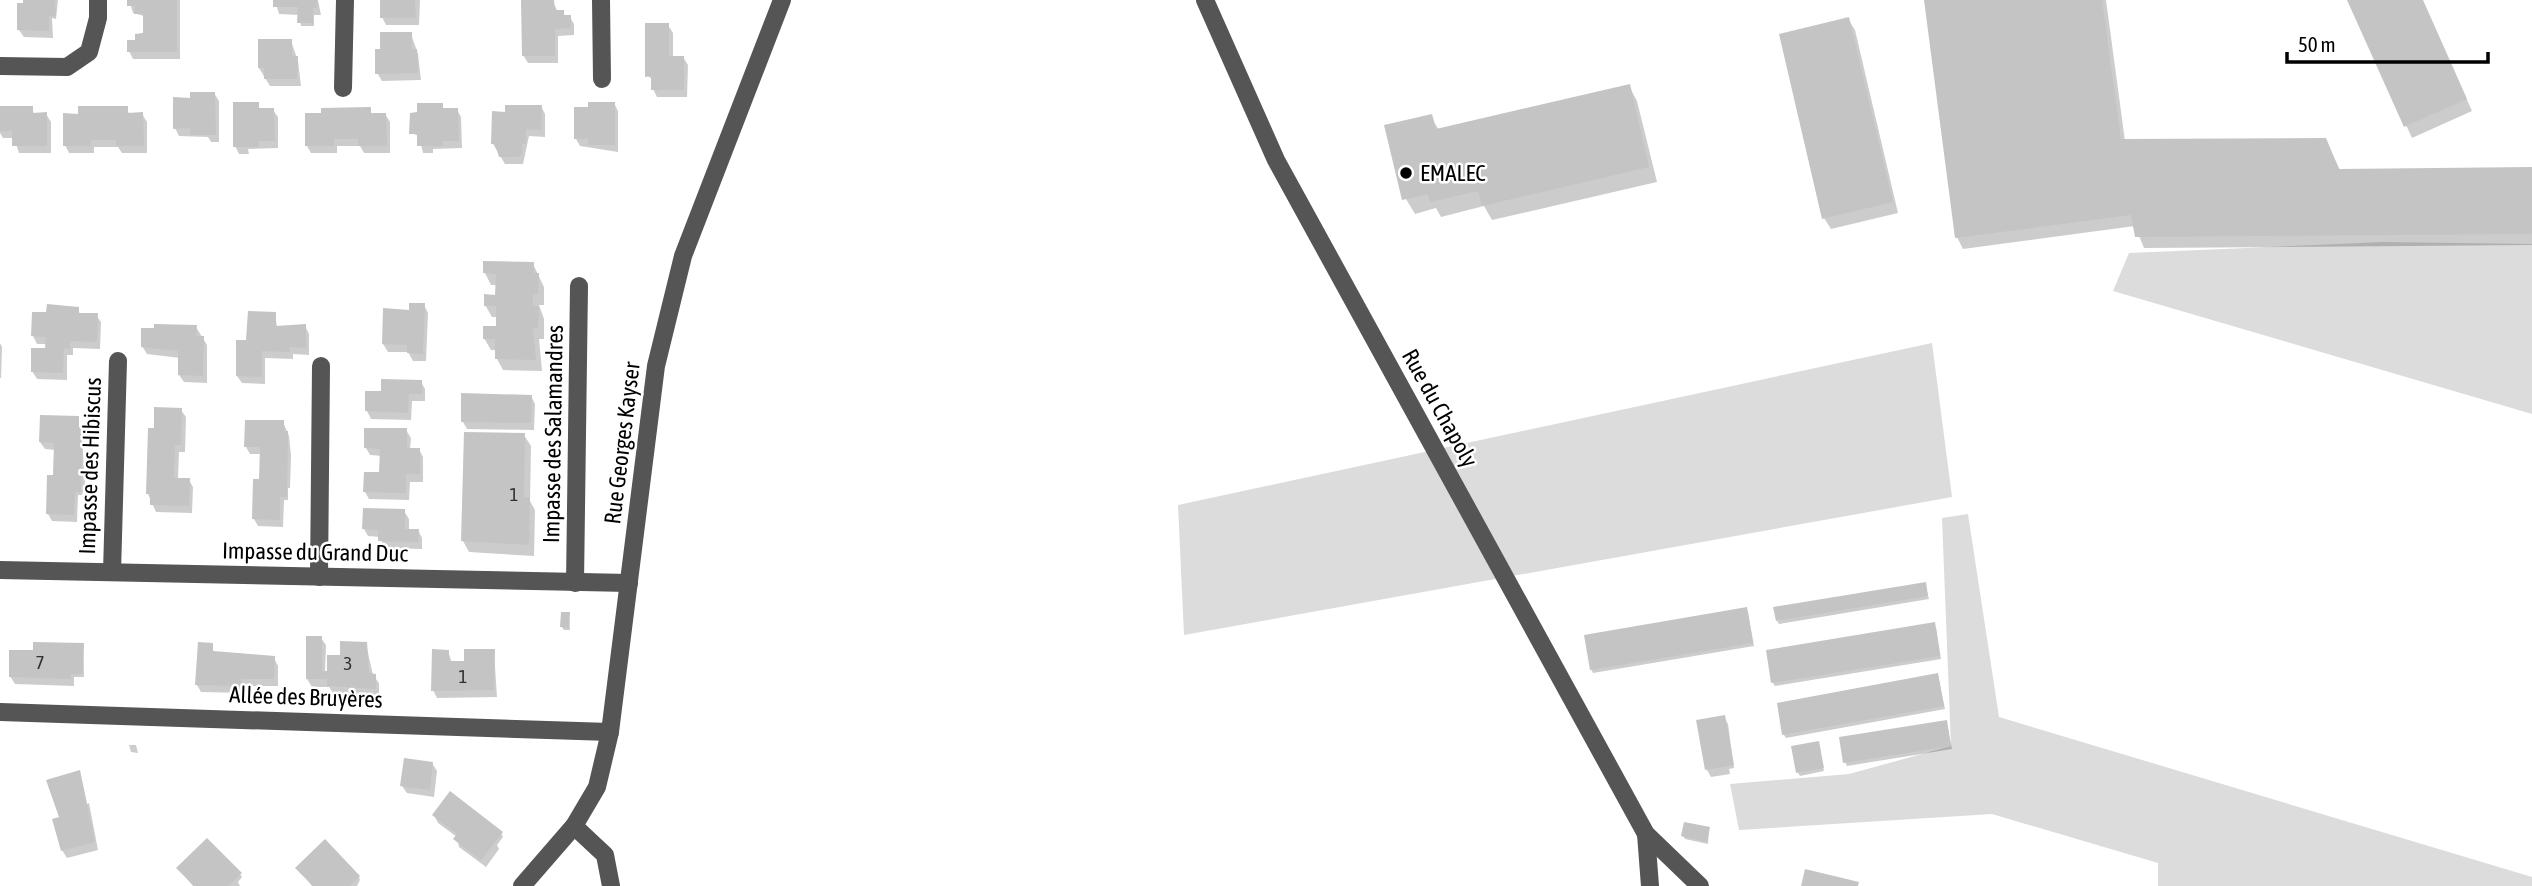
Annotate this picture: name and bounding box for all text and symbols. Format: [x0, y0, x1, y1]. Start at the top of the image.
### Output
scale bar [2287, 21, 2488, 65]
text: 50 m [2298, 32, 2336, 56]
place label: EMALEC [1420, 160, 1486, 186]
marker: EMALEC [1398, 165, 1414, 181]
street label: Impasse des Salamandres [538, 325, 568, 543]
street label: Rue du Chapoly [1397, 345, 1483, 471]
street label: Rue Georges Kayser [599, 359, 645, 526]
street label: Impasse des Hibiscus [74, 377, 106, 555]
house number: 1 [510, 483, 518, 505]
street label: Impasse du Grand Duc [222, 537, 409, 567]
house number: 7 [36, 651, 44, 673]
house number: 3 [344, 652, 352, 674]
house number: 1 [459, 665, 467, 687]
street label: Allée des Bruyères [229, 681, 383, 713]

